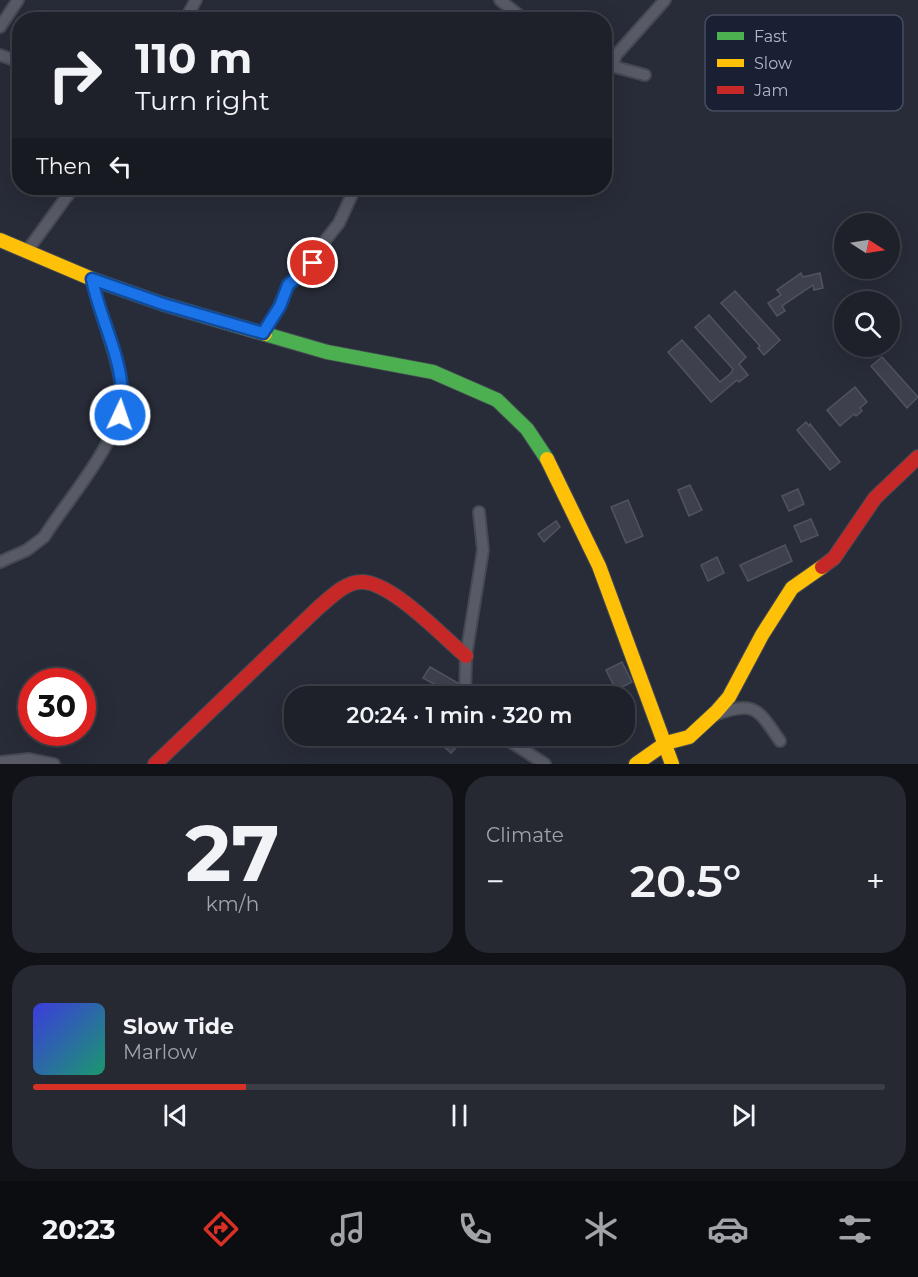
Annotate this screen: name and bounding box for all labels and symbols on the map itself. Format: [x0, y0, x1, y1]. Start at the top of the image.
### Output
legend [705, 15, 903, 111]
text: Fast [754, 27, 788, 46]
text: Slow [754, 54, 792, 73]
text: Jam [753, 81, 788, 100]
north arrow [834, 213, 900, 279]
pin [287, 237, 338, 288]
position arrow [88, 383, 152, 447]
speed limit sign: 30 [18, 668, 96, 746]

